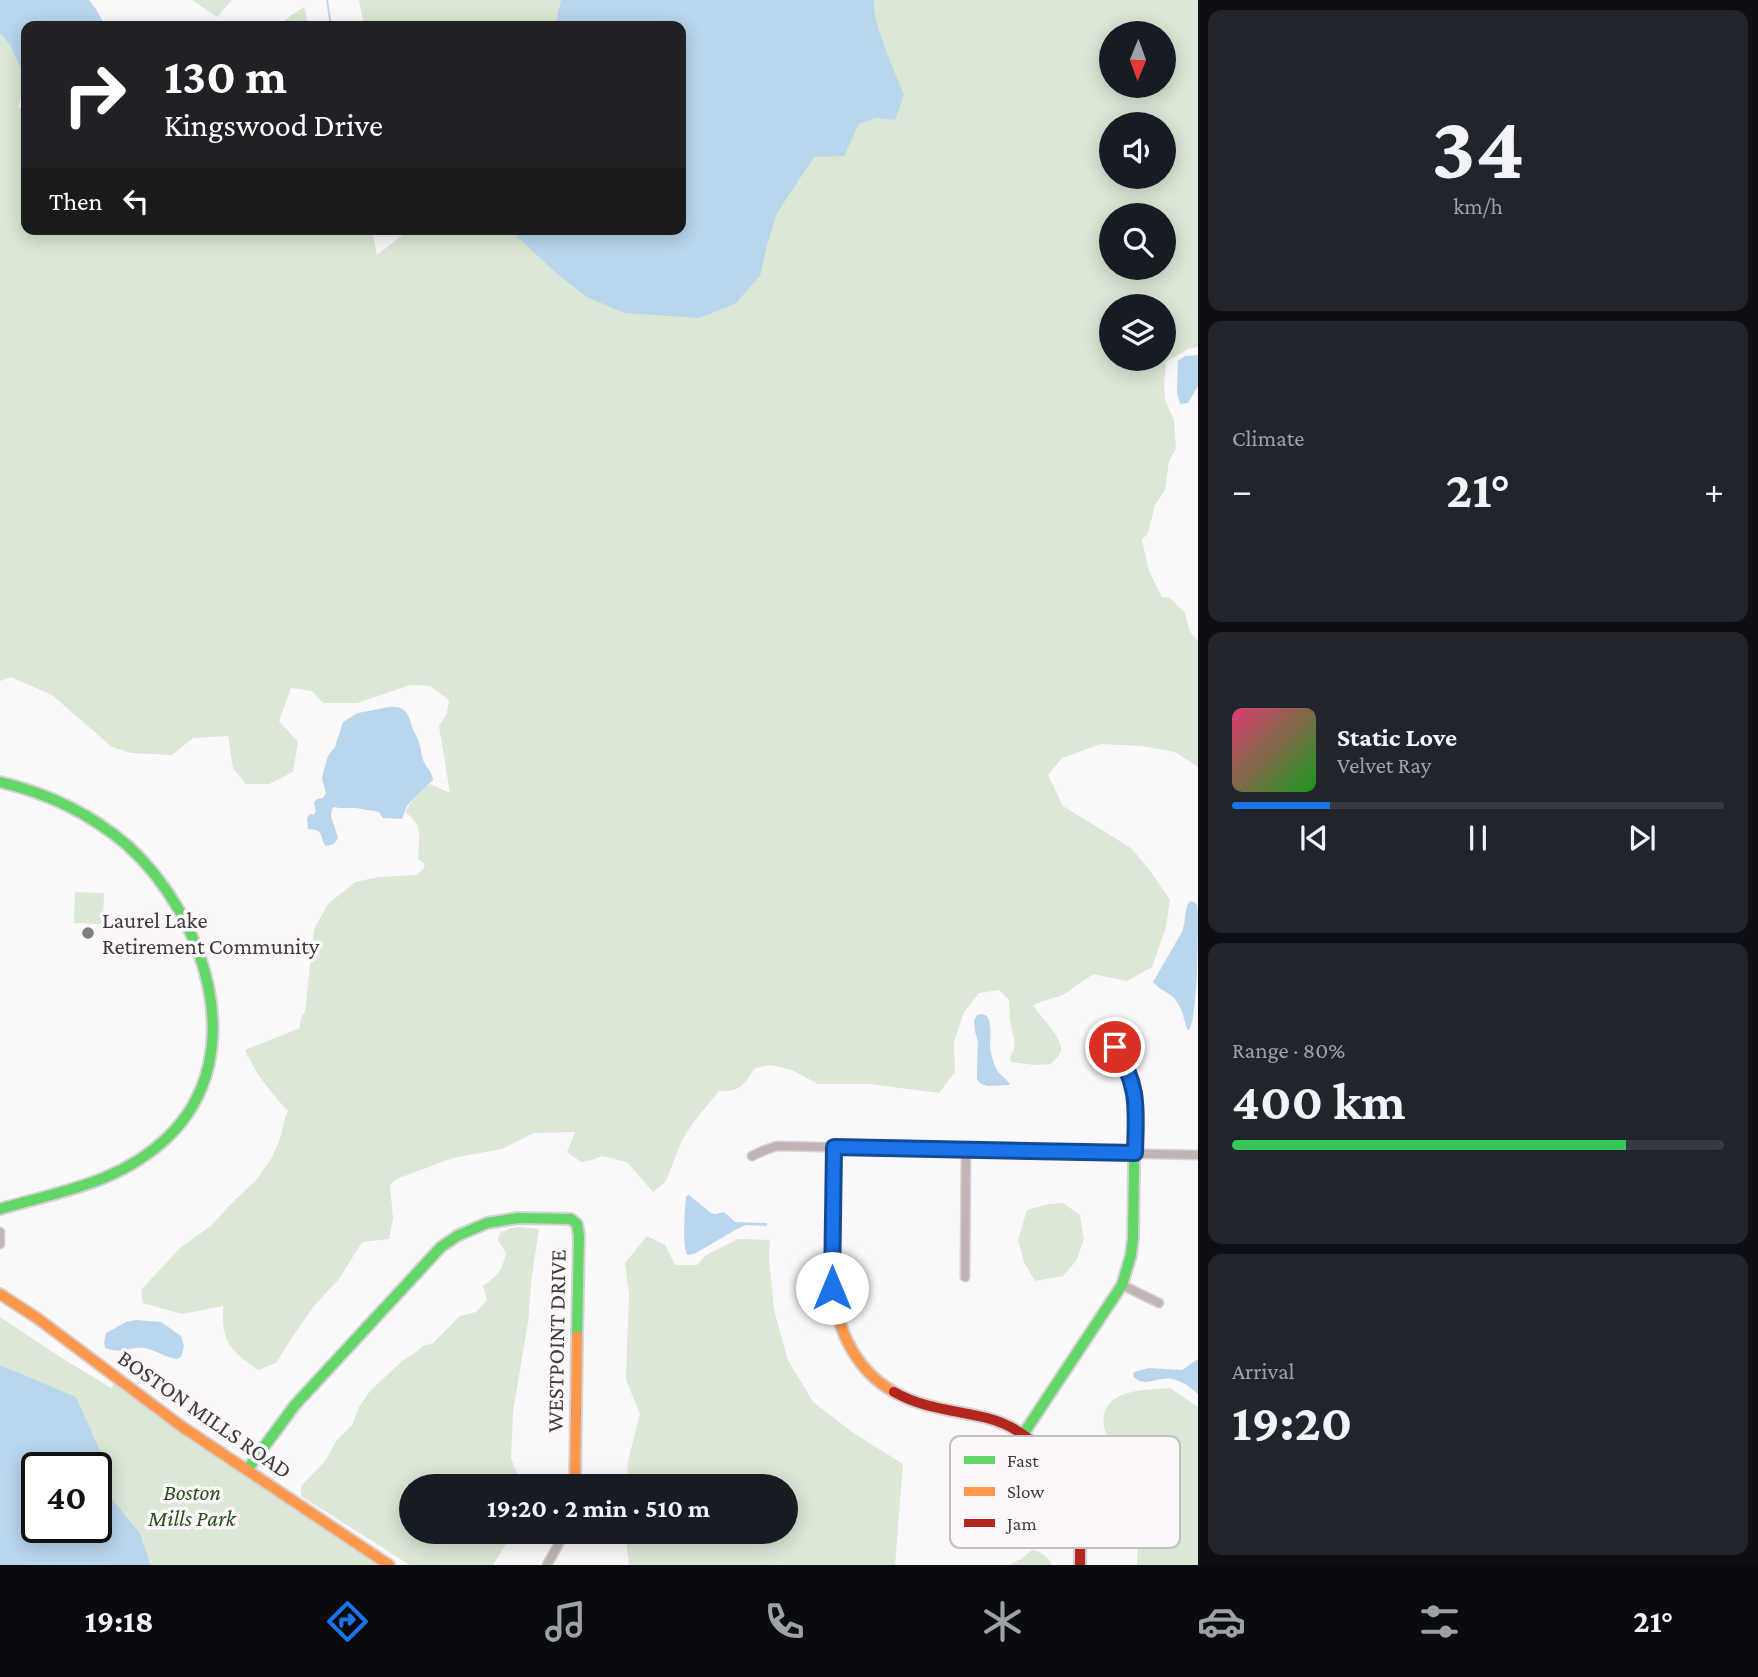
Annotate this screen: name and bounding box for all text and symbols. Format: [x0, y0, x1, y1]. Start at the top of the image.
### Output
north arrow [1099, 21, 1176, 98]
map controls [1099, 21, 1176, 371]
icon: right [49, 49, 140, 140]
text: 130 m [164, 49, 287, 104]
text: 34 [1431, 96, 1525, 198]
text: Kingswood Drive [164, 107, 383, 143]
button: sound [1099, 112, 1176, 189]
icon: left [117, 182, 155, 220]
text: Then [49, 187, 103, 216]
text: km/h [1453, 193, 1503, 219]
button: search [1099, 203, 1176, 280]
button: layers [1099, 294, 1176, 371]
text: Climate [1232, 425, 1304, 451]
text: 21° [1446, 460, 1510, 518]
text: − [1232, 469, 1252, 511]
text: + [1704, 469, 1724, 511]
text: Static Love [1337, 723, 1457, 752]
text: Velvet Ray [1337, 752, 1431, 778]
icon: previous [1295, 819, 1333, 857]
icon: pause [1459, 819, 1497, 857]
icon: next [1623, 819, 1661, 857]
place label: Laurel Lake Retirement Community [102, 907, 320, 959]
marker: Laurel Lake Retirement Community [80, 925, 96, 941]
pin [1085, 1017, 1145, 1077]
icon: arrive [1096, 1028, 1134, 1066]
text: Range · 80% [1232, 1037, 1345, 1063]
text: 400 km [1232, 1072, 1405, 1130]
street label: WESTPOINT DRIVE [541, 1249, 571, 1433]
position arrow [795, 1251, 869, 1325]
street label: BOSTON MILLS ROAD [113, 1344, 297, 1484]
text: Arrival [1232, 1358, 1295, 1384]
text: 19:20 [1232, 1393, 1352, 1451]
legend [950, 1436, 1180, 1548]
text: Fast [1007, 1450, 1039, 1471]
speed limit sign: 40 [21, 1452, 112, 1543]
park label: Boston Mills Park [147, 1479, 237, 1531]
text: Slow [1007, 1481, 1044, 1502]
text: 19:20 · 2 min · 510 m [487, 1494, 710, 1523]
text: Jam [1005, 1513, 1037, 1534]
icon: directions [323, 1597, 372, 1646]
icon: music [541, 1597, 590, 1646]
icon: phone [760, 1597, 809, 1646]
icon: climate [978, 1597, 1027, 1646]
icon: car [1197, 1597, 1246, 1646]
icon: filters [1415, 1597, 1464, 1646]
text: 19:18 [85, 1603, 154, 1639]
text: 21° [1633, 1603, 1673, 1639]

